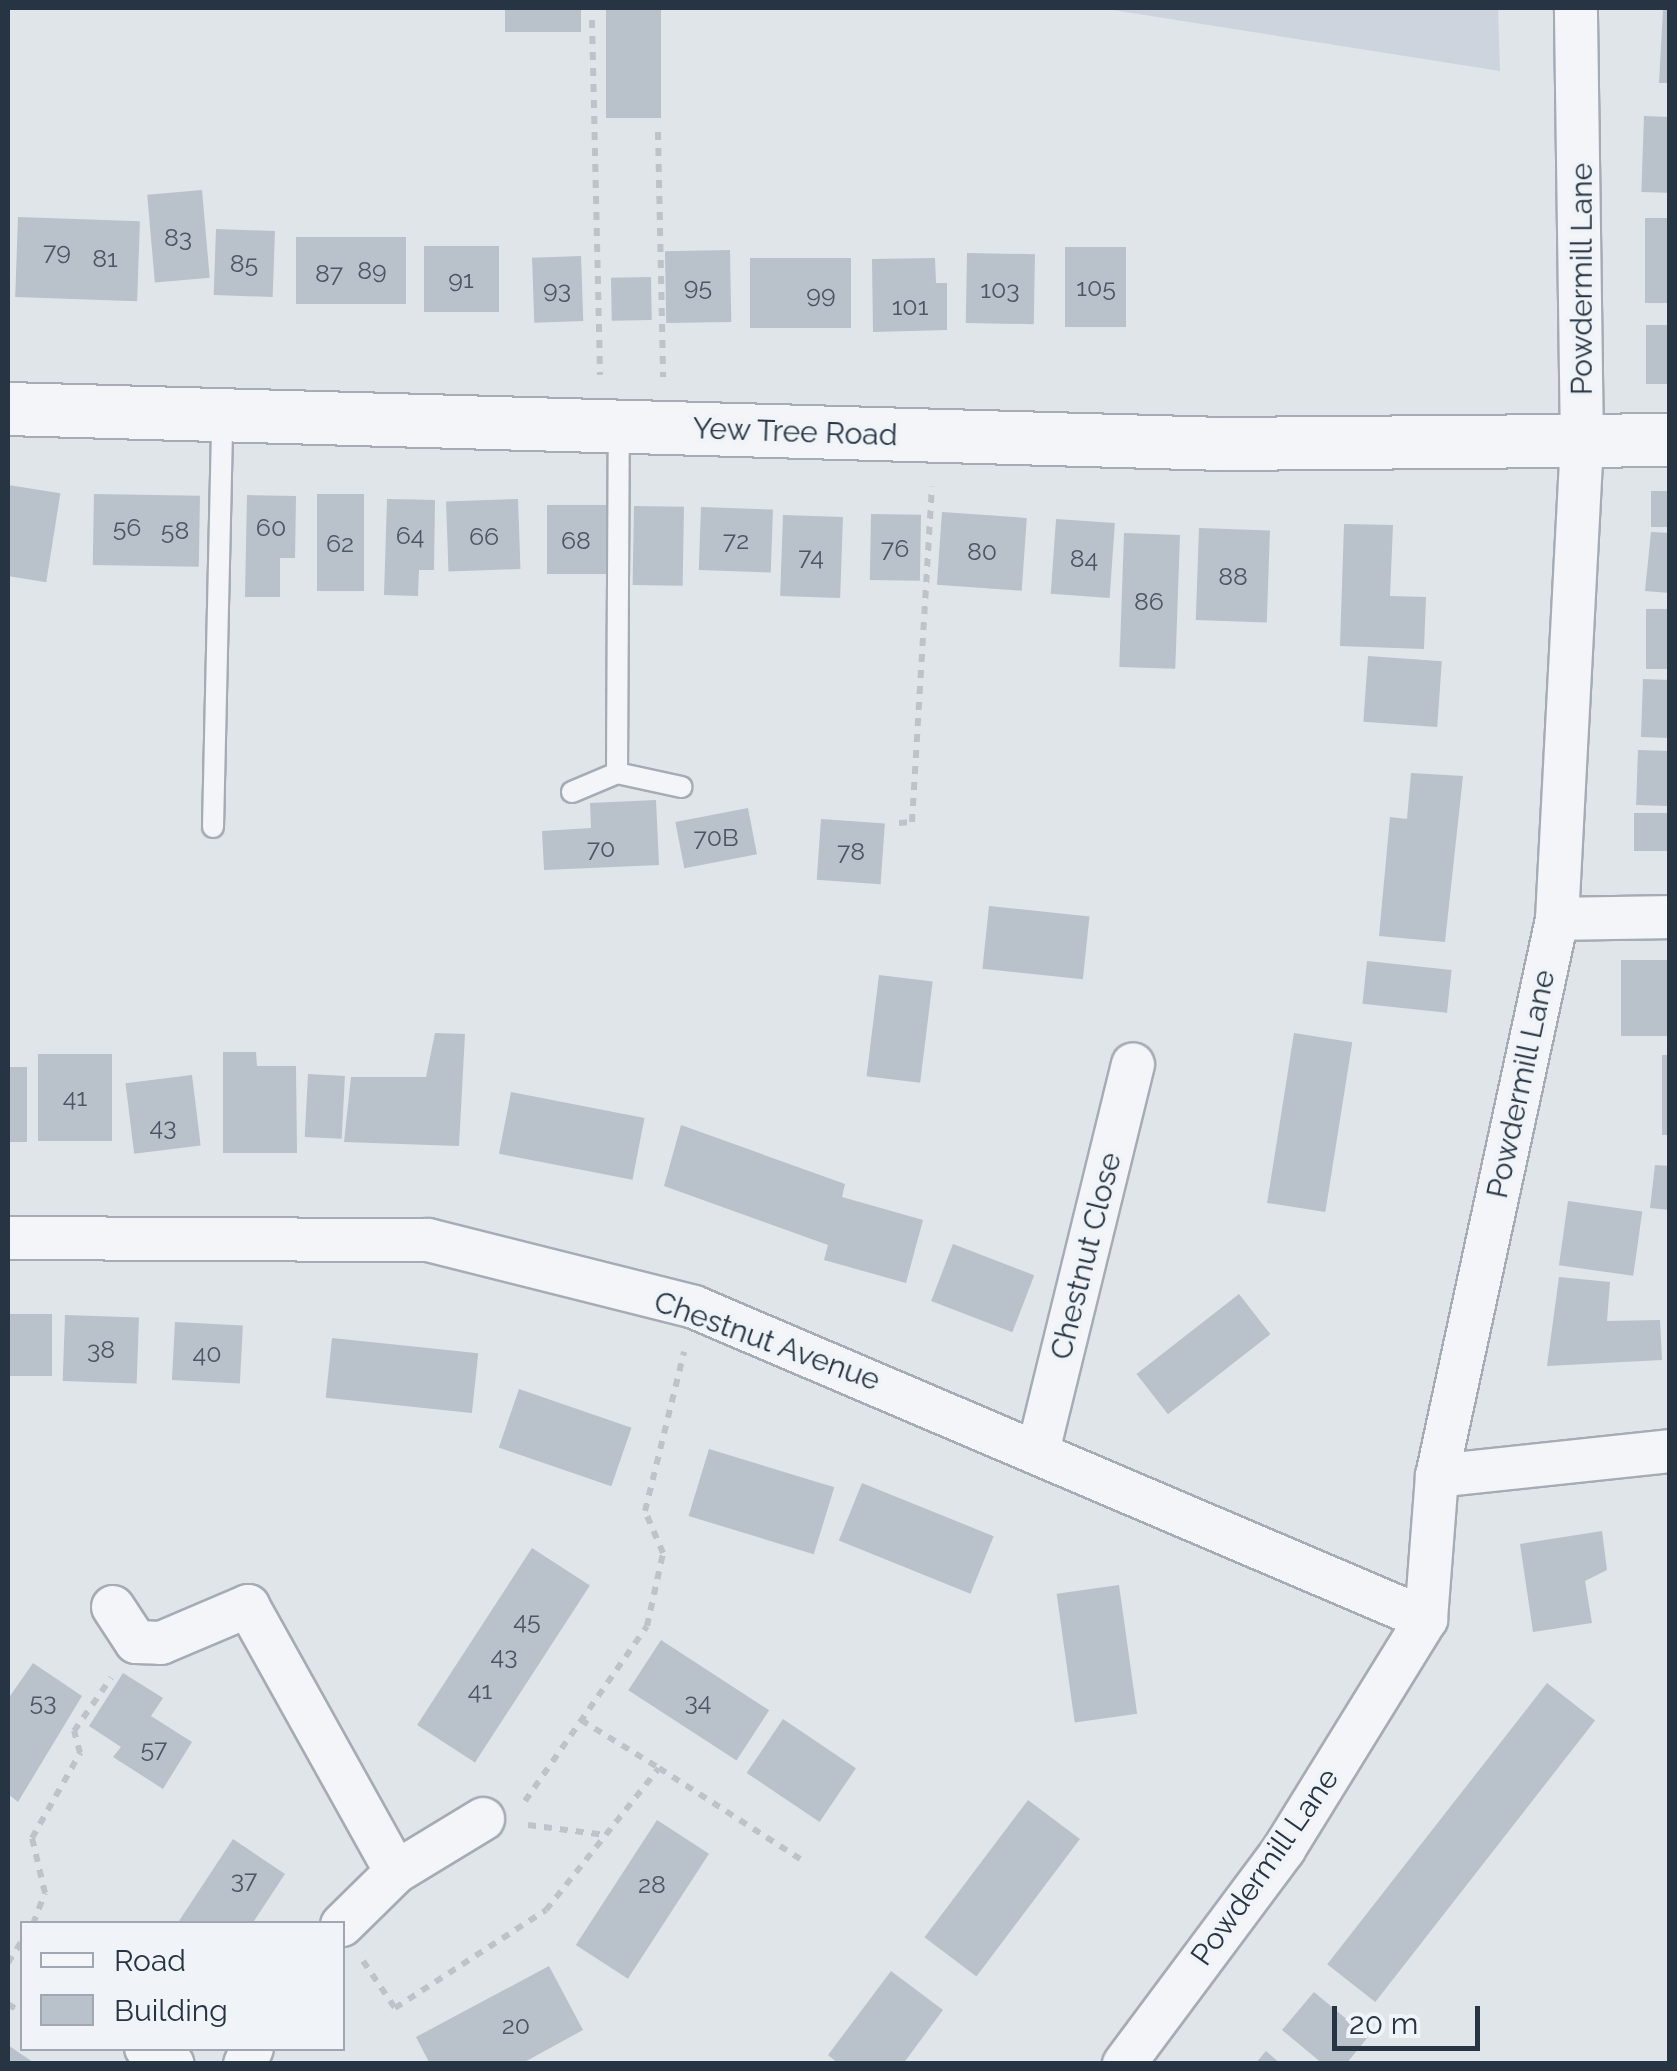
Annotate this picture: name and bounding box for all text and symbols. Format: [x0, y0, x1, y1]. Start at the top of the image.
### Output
street label: Powdermill Lane [1564, 162, 1600, 396]
house number: 83 [164, 222, 192, 252]
house number: 79 [43, 236, 71, 266]
house number: 81 [92, 243, 118, 273]
house number: 85 [230, 248, 258, 278]
house number: 89 [357, 255, 387, 285]
house number: 87 [315, 258, 343, 288]
house number: 91 [448, 264, 474, 294]
house number: 95 [684, 271, 712, 301]
house number: 105 [1076, 272, 1116, 302]
house number: 93 [543, 274, 571, 304]
house number: 103 [980, 274, 1020, 304]
house number: 99 [806, 279, 836, 309]
house number: 101 [892, 291, 928, 321]
street label: Yew Tree Road [691, 410, 899, 454]
house number: 56 [113, 512, 141, 542]
house number: 60 [256, 512, 286, 542]
house number: 58 [161, 515, 189, 545]
house number: 64 [396, 520, 424, 550]
house number: 66 [469, 521, 499, 551]
house number: 68 [561, 525, 591, 555]
house number: 72 [723, 525, 749, 555]
house number: 62 [326, 528, 354, 558]
house number: 76 [881, 533, 909, 563]
house number: 80 [967, 536, 997, 566]
house number: 74 [798, 541, 824, 571]
house number: 84 [1070, 543, 1098, 573]
house number: 88 [1218, 561, 1248, 591]
house number: 86 [1134, 586, 1164, 616]
house number: 70B [693, 822, 739, 852]
house number: 70 [587, 833, 615, 863]
house number: 78 [837, 836, 865, 866]
street label: Powdermill Lane [1479, 966, 1563, 1202]
house number: 41 [63, 1082, 87, 1112]
house number: 43 [150, 1111, 176, 1141]
street label: Chestnut Close [1043, 1149, 1129, 1363]
street label: Chestnut Avenue [649, 1283, 885, 1399]
house number: 38 [87, 1334, 115, 1364]
house number: 40 [193, 1338, 221, 1368]
house number: 45 [513, 1605, 541, 1635]
house number: 43 [491, 1640, 517, 1670]
house number: 41 [468, 1675, 492, 1705]
house number: 53 [30, 1686, 56, 1716]
house number: 34 [685, 1686, 711, 1716]
house number: 57 [141, 1733, 167, 1763]
street label: Powdermill Lane [1183, 1761, 1347, 1973]
house number: 37 [231, 1864, 257, 1894]
house number: 28 [638, 1869, 666, 1899]
legend [20, 1921, 345, 2051]
text: Road [114, 1943, 186, 1978]
scale bar [1337, 1986, 1484, 2048]
text: Building [114, 1993, 228, 2028]
text: 20 m [1349, 2006, 1418, 2041]
house number: 20 [502, 2010, 530, 2040]

